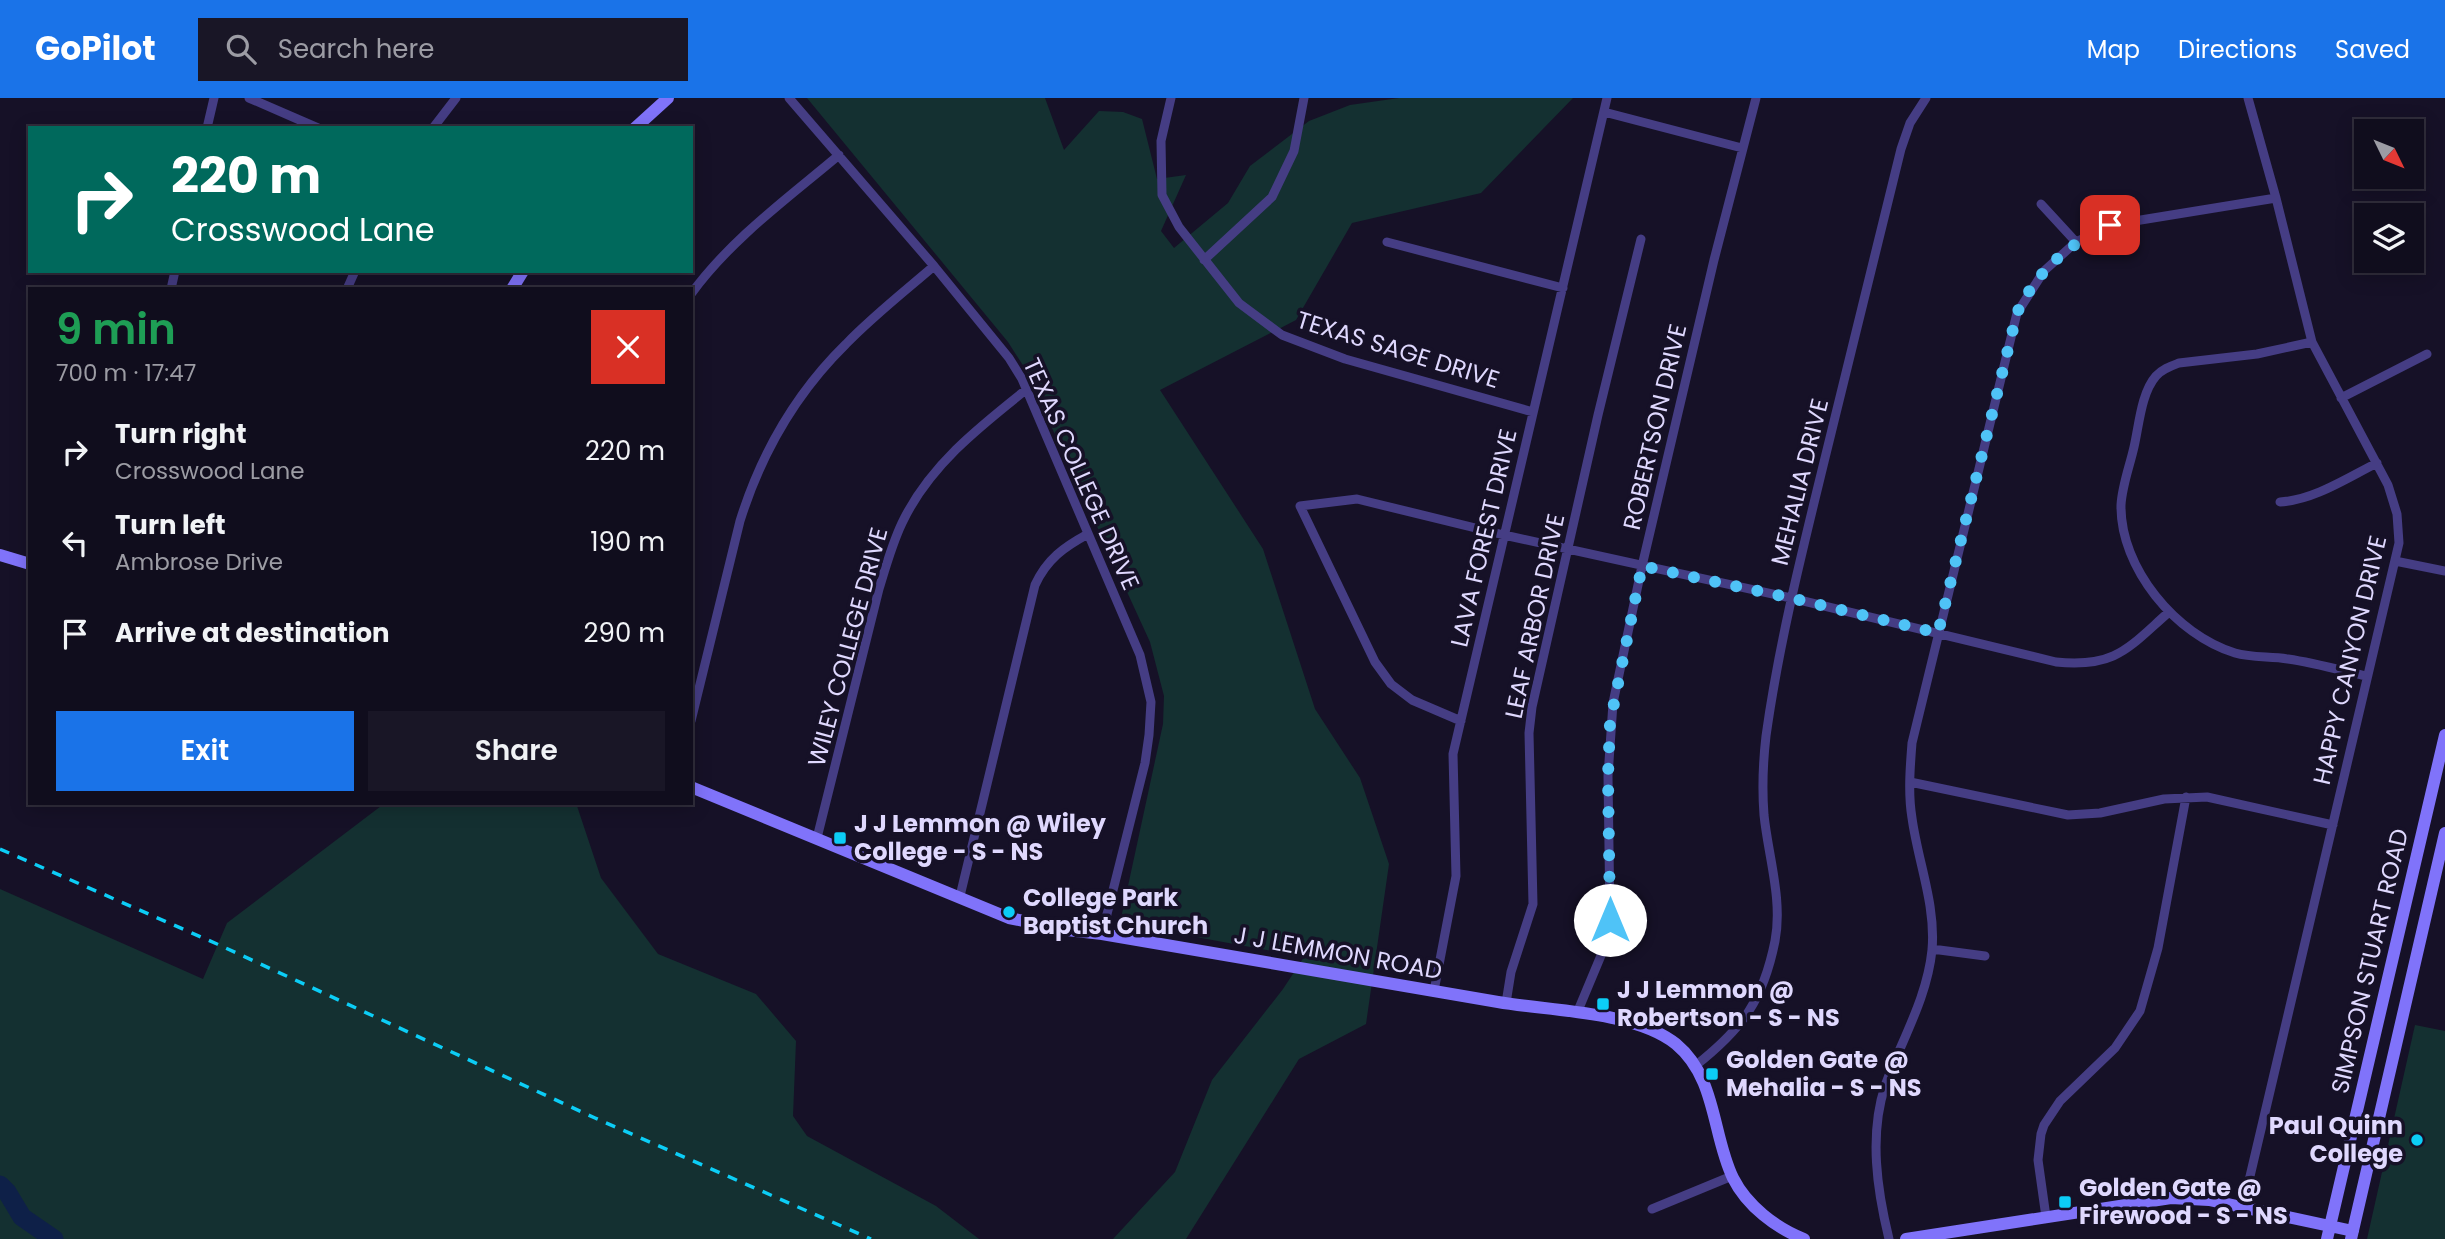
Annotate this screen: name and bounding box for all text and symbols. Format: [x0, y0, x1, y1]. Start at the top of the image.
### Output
search box [198, 18, 688, 81]
text: GoPilot [35, 25, 156, 72]
icon: search [222, 30, 260, 68]
text: Search here [278, 31, 434, 67]
text: Map [2087, 33, 2140, 66]
text: Directions [2178, 33, 2297, 66]
text: Saved [2335, 33, 2410, 66]
north arrow [2354, 119, 2424, 189]
map controls [2354, 119, 2424, 273]
text: 220 m [171, 142, 321, 210]
icon: right [56, 154, 147, 245]
pin [2080, 195, 2140, 255]
button: layers [2354, 203, 2424, 273]
icon: arrive [2091, 206, 2129, 244]
text: Crosswood Lane [171, 207, 435, 252]
text: 9 min [56, 300, 176, 359]
street label: TEXAS SAGE DRIVE [1293, 303, 1504, 396]
button: close [591, 310, 665, 384]
street label: ROBERTSON DRIVE [1615, 321, 1694, 533]
street label: TEXAS COLLEGE DRIVE [1015, 353, 1148, 595]
text: 700 m · 17:47 [56, 357, 196, 389]
street label: MEHALIA DRIVE [1763, 395, 1836, 569]
text: Turn right [115, 416, 247, 452]
street label: LAVA FOREST DRIVE [1442, 426, 1525, 650]
icon: right [56, 433, 94, 471]
text: 220 m [585, 433, 665, 469]
text: Crosswood Lane [115, 455, 305, 487]
text: Turn left [115, 507, 226, 543]
street label: LEAF ARBOR DRIVE [1497, 510, 1572, 721]
icon: left [56, 524, 94, 562]
text: 190 m [590, 524, 665, 560]
street label: WILEY COLLEGE DRIVE [800, 524, 895, 770]
street label: HAPPY CANYON DRIVE [2305, 532, 2394, 788]
text: Ambrose Drive [115, 546, 283, 578]
icon: arrive [56, 615, 94, 653]
text: Arrive at destination [115, 615, 390, 651]
text: 290 m [584, 615, 665, 651]
button: Exit [56, 711, 354, 791]
button: Share [368, 711, 665, 791]
place label: J J Lemmon @ Wiley College - S - NS [854, 807, 1107, 868]
street label: SIMPSON STUART ROAD [2323, 825, 2416, 1097]
marker: J J Lemmon @ Wiley College - S - NS [832, 830, 848, 846]
place label: College Park Baptist Church [1023, 881, 1208, 942]
position arrow [1573, 883, 1647, 957]
marker: College Park Baptist Church [1001, 904, 1017, 920]
street label: J J LEMMON ROAD [1231, 918, 1445, 987]
place label: J J Lemmon @ Robertson - S - NS [1617, 973, 1840, 1034]
marker: J J Lemmon @ Robertson - S - NS [1595, 996, 1611, 1012]
place label: Golden Gate @ Mehalia - S - NS [1726, 1043, 1922, 1104]
marker: Golden Gate @ Mehalia - S - NS [1704, 1066, 1720, 1082]
place label: Paul Quinn College [2269, 1109, 2403, 1170]
marker: Paul Quinn College [2409, 1132, 2425, 1148]
place label: Golden Gate @ Firewood - S - NS [2079, 1171, 2288, 1232]
marker: Golden Gate @ Firewood - S - NS [2057, 1194, 2073, 1210]

